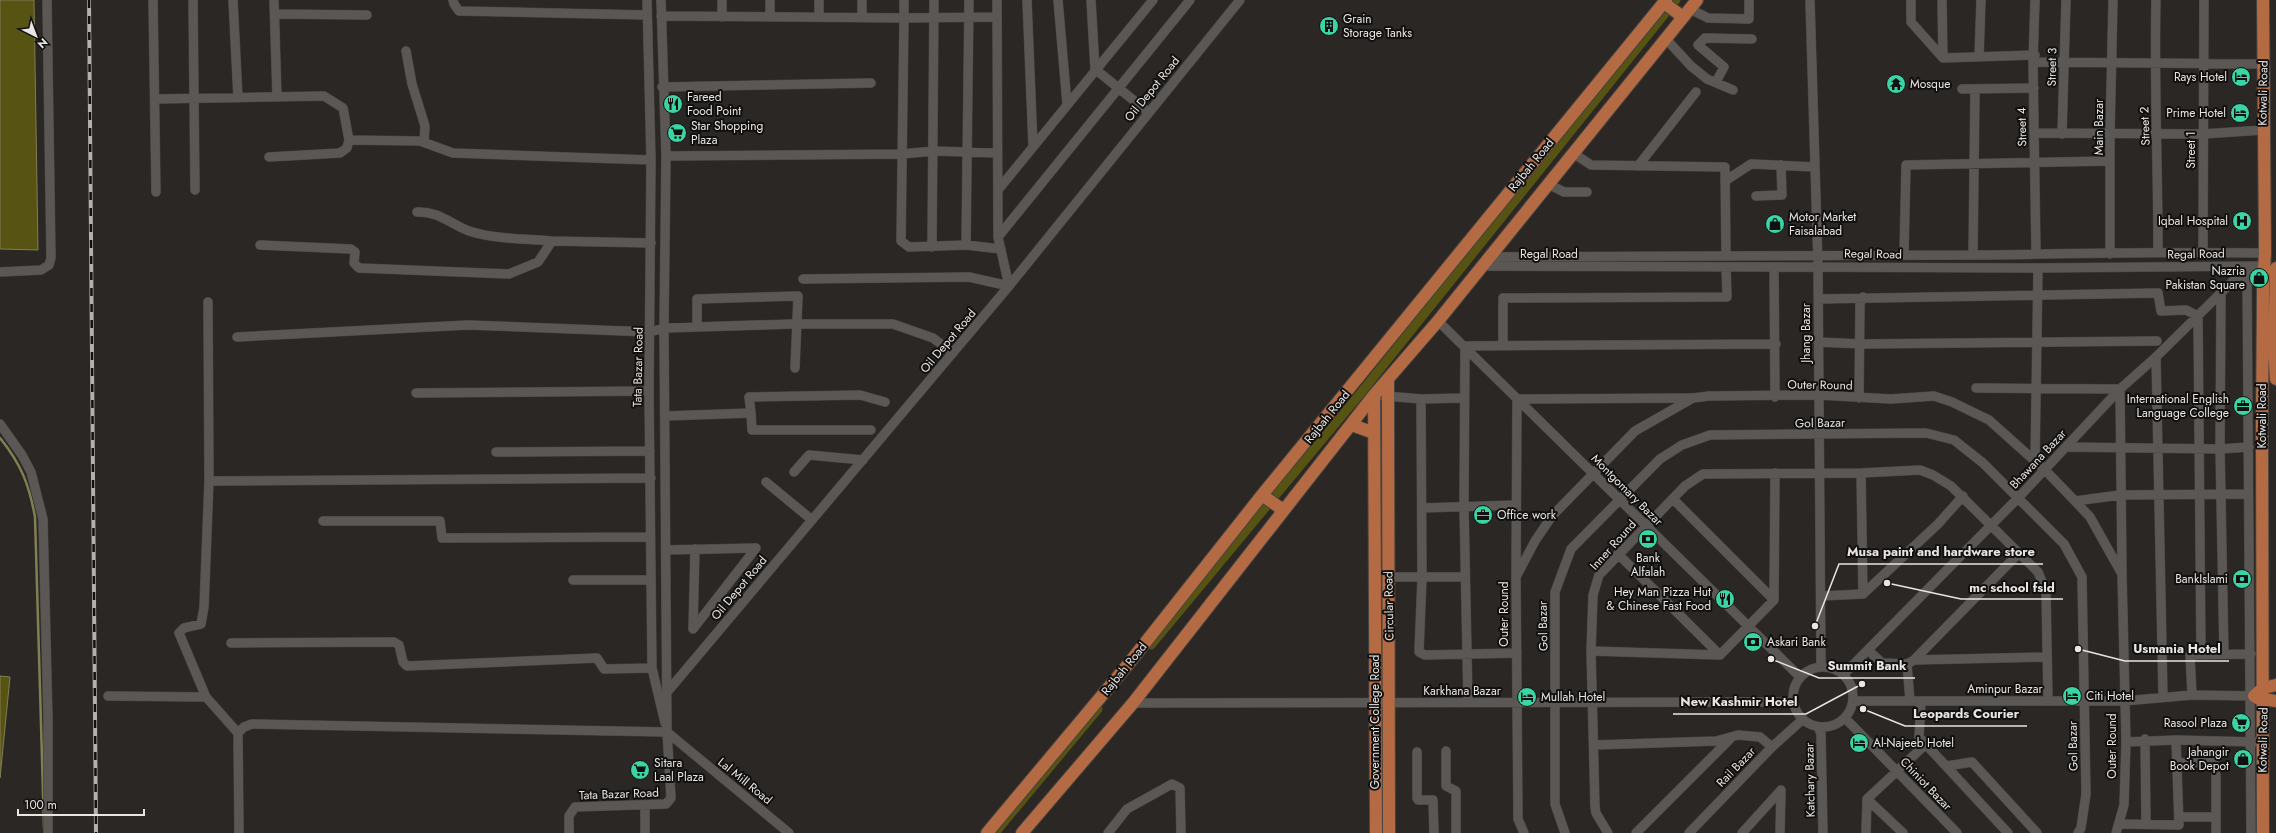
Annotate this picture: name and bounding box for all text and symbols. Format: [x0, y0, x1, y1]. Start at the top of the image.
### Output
place label: Grain Storage Tanks [1343, 10, 1412, 42]
building icon: Grain Storage Tanks [1318, 15, 1340, 37]
north arrow [16, 16, 56, 56]
text: N [34, 35, 51, 52]
street label: Street 3 [2043, 47, 2061, 87]
street label: Oil Depot Road [1120, 53, 1184, 125]
street label: Kotwali Road [2253, 60, 2273, 126]
hotel icon: Rays Hotel [2230, 66, 2252, 88]
place label: Rays Hotel [2174, 68, 2227, 86]
temple icon: Mosque [1885, 73, 1907, 95]
place label: Mosque [1910, 75, 1950, 93]
place label: Fareed Food Point [687, 88, 741, 120]
restaurant icon: Fareed Food Point [662, 93, 684, 115]
street label: Main Bazar [2090, 98, 2108, 155]
hotel icon: Prime Hotel [2229, 102, 2251, 124]
place label: Prime Hotel [2166, 104, 2226, 122]
street label: Street 2 [2135, 106, 2155, 146]
street label: Street 4 [2013, 107, 2031, 147]
place label: Star Shopping Plaza [691, 117, 763, 149]
supermarket icon: Star Shopping Plaza [666, 122, 688, 144]
street label: Street 1 [2182, 131, 2200, 169]
street label: Rajbah Road [1504, 135, 1558, 195]
place label: Motor Market Faisalabad [1789, 208, 1856, 240]
hospital icon: Iqbal Hospital [2231, 210, 2253, 232]
place label: Iqbal Hospital [2158, 212, 2228, 230]
shop icon: Motor Market Faisalabad [1764, 213, 1786, 235]
street label: Regal Road [1844, 244, 1902, 264]
street label: Regal Road [2167, 244, 2225, 264]
street label: Regal Road [1520, 245, 1578, 263]
place label: Nazria Pakistan Square [2166, 262, 2245, 294]
shop icon: Nazria Pakistan Square [2248, 267, 2270, 289]
street label: Jhang Bazar [1797, 302, 1815, 365]
street label: Oil Depot Road [916, 305, 980, 377]
street label: Tata Bazar Road [628, 327, 648, 407]
street label: Outer Round [1787, 375, 1853, 395]
street label: Kotwali Road [2253, 383, 2271, 449]
street label: Rajbah Road [1300, 387, 1354, 447]
place label: International English Language College [2127, 390, 2229, 422]
office icon: International English Language College [2232, 395, 2254, 417]
street label: Gol Bazar [1795, 414, 1846, 432]
street label: Bhawana Bazar [2005, 424, 2071, 493]
street label: Montgomary Bazar [1587, 450, 1668, 531]
office icon: Office work [1472, 504, 1494, 526]
place label: Office work [1497, 506, 1557, 524]
street label: Inner Round [1586, 516, 1640, 574]
bank icon: Bank Alfalah [1637, 528, 1659, 550]
callout: Musa paint and hardware store [1839, 539, 2043, 564]
text: Musa paint and hardware store [1847, 542, 2036, 561]
place label: Bank Alfalah [1631, 549, 1665, 581]
street label: Oil Depot Road [707, 552, 771, 624]
bank icon: BankIslami [2231, 568, 2253, 590]
place label: BankIslami [2175, 570, 2228, 588]
street label: Circular Road [1379, 571, 1399, 641]
callout: mc school fsld [1961, 574, 2063, 599]
text: mc school fsld [1969, 578, 2055, 597]
street label: Outer Round [1495, 581, 1513, 647]
place label: Hey Man Pizza Hut & Chinese Fast Food [1606, 583, 1711, 615]
restaurant icon: Hey Man Pizza Hut & Chinese Fast Food [1714, 588, 1736, 610]
street label: Gol Bazar [1534, 600, 1552, 651]
bank icon: Askari Bank [1742, 631, 1764, 653]
place label: Askari Bank [1767, 633, 1826, 651]
callout: Usmania Hotel [2125, 636, 2229, 661]
street label: Rajbah Road [1097, 639, 1151, 699]
text: Usmania Hotel [2133, 639, 2221, 658]
callout: Summit Bank [1819, 653, 1915, 678]
street label: Government College Road [1366, 655, 1384, 789]
text: Summit Bank [1827, 656, 1907, 675]
street label: Aminpur Bazar [1967, 680, 2044, 698]
street label: Karkhana Bazar [1423, 682, 1502, 700]
hotel icon: Citi Hotel [2061, 685, 2083, 707]
hotel icon: Mullah Hotel [1516, 686, 1538, 708]
place label: Citi Hotel [2086, 687, 2134, 705]
place label: Mullah Hotel [1541, 688, 1605, 706]
callout: New Kashmir Hotel [1673, 689, 1806, 714]
text: New Kashmir Hotel [1680, 692, 1798, 711]
callout: Leopards Courier [1905, 701, 2027, 726]
text: Leopards Courier [1913, 704, 2020, 723]
street label: Kotwali Road [2253, 707, 2273, 773]
supermarket icon: Rasool Plaza [2230, 712, 2252, 734]
street label: Outer Round [2103, 713, 2121, 779]
place label: Rasool Plaza [2164, 714, 2227, 732]
street label: Gol Bazar [2064, 720, 2082, 771]
hotel icon: Al-Najeeb Hotel [1848, 732, 1870, 754]
place label: Al-Najeeb Hotel [1873, 734, 1954, 752]
street label: Rail Bazar [1712, 742, 1760, 791]
street label: Katchary Bazar [1800, 742, 1820, 817]
place label: Jahangir Book Depot [2170, 743, 2230, 775]
shop icon: Jahangir Book Depot [2232, 748, 2254, 770]
street label: Lal Mill Road [714, 753, 776, 809]
street label: Chiniot Bazar [1896, 753, 1957, 815]
place label: Sitara Laal Plaza [654, 754, 704, 786]
supermarket icon: Sitara Laal Plaza [629, 759, 651, 781]
street label: Tata Bazar Road [579, 784, 659, 804]
scale bar [18, 791, 144, 817]
text: 100 m [24, 796, 57, 814]

